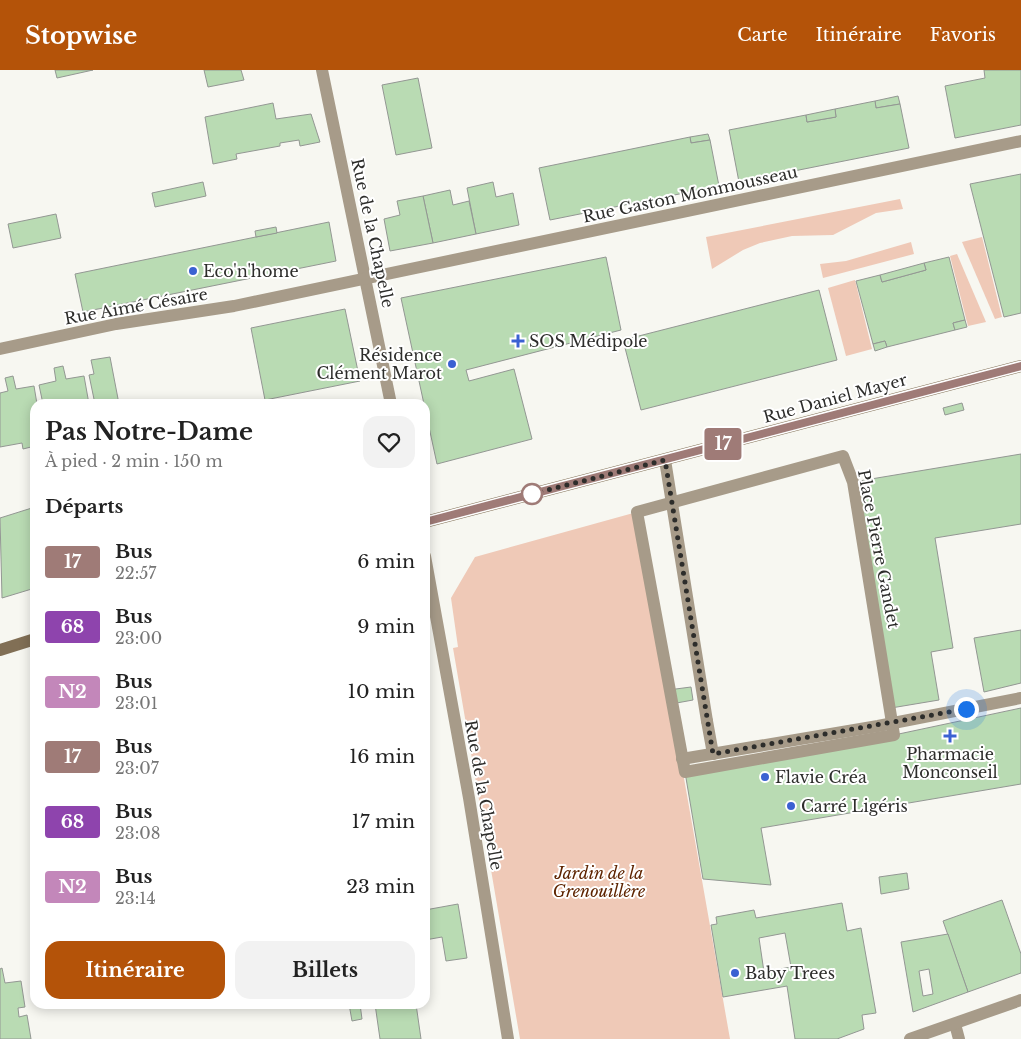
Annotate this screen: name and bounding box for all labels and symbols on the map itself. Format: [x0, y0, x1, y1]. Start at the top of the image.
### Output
street label: Rue de la Chapelle [347, 156, 399, 310]
street label: Rue Gaston Monmousseau [581, 161, 800, 227]
place label: Eco'n'home [203, 261, 299, 281]
marker: Eco'n'home [187, 265, 199, 277]
street label: Rue Aimé Césaire [63, 284, 209, 328]
place label: SOS Médipole [529, 331, 648, 351]
marker: SOS Médipole [511, 334, 525, 348]
place label: Résidence Clément Marot [317, 345, 442, 383]
marker: Résidence Clément Marot [446, 358, 458, 370]
street label: Rue Daniel Mayer [761, 369, 909, 427]
line badge: 17 [700, 428, 746, 460]
street label: Place Pierre Gandet [854, 468, 904, 630]
unlabelled marker [521, 483, 543, 505]
your location [954, 697, 979, 722]
street label: Rue de la Chapelle [461, 718, 507, 872]
marker: Pharmacie Monconseil [944, 730, 956, 742]
place label: Pharmacie Monconseil [902, 744, 998, 782]
place label: Flavie Créa [775, 767, 867, 787]
marker: Flavie Créa [759, 771, 771, 783]
place label: Carré Ligéris [801, 796, 908, 816]
marker: Carré Ligéris [785, 800, 797, 812]
park label: Jardin de la Grenouillère [553, 863, 646, 901]
place label: Baby Trees [745, 963, 835, 983]
marker: Baby Trees [729, 967, 741, 979]

